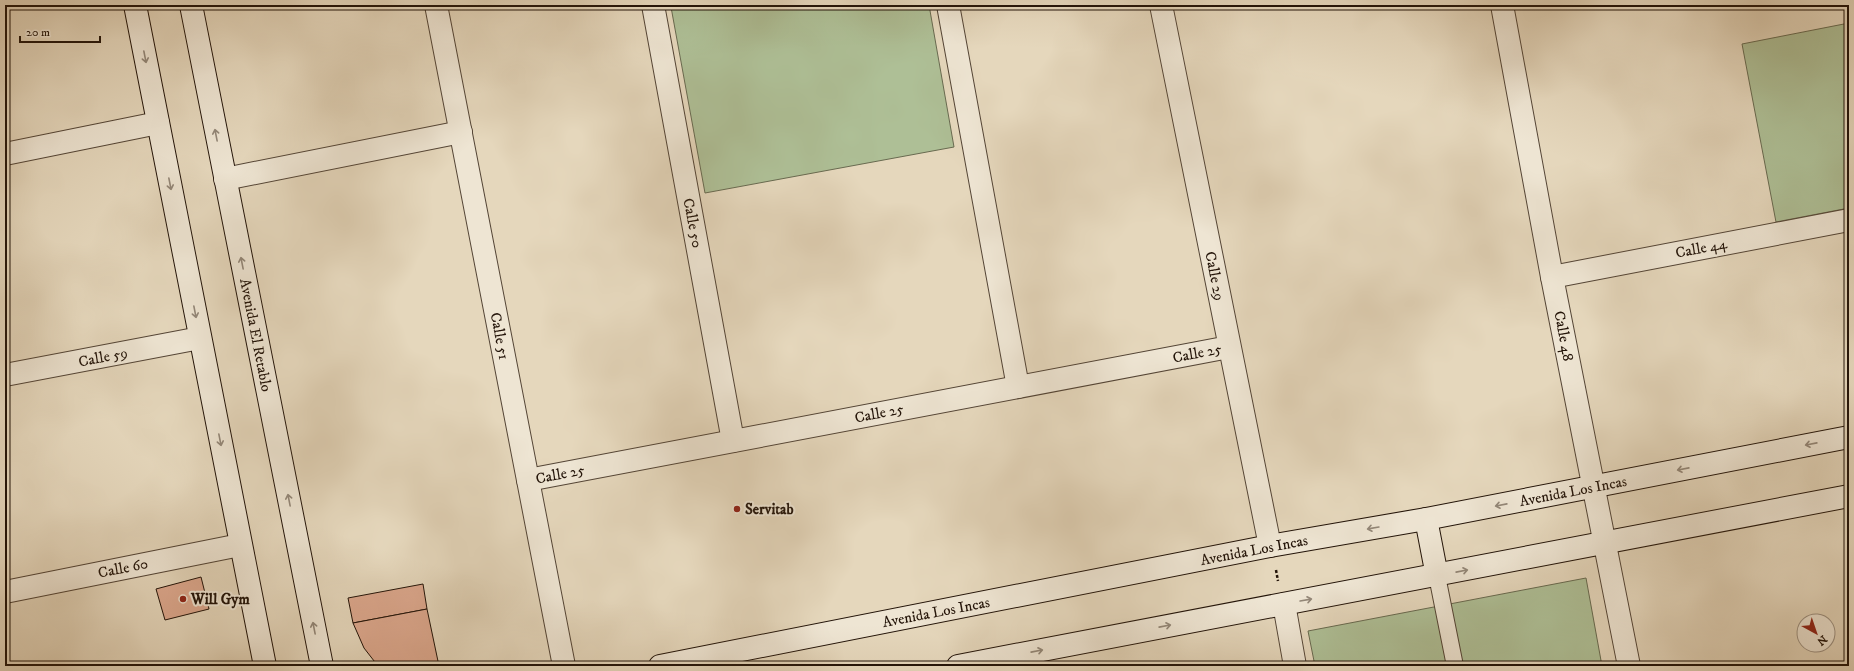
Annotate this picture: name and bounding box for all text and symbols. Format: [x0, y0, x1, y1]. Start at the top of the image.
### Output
scale bar [20, 18, 100, 44]
text: 20 m [26, 25, 50, 40]
one-way arrow [141, 50, 149, 63]
one-way arrow [212, 129, 220, 142]
one-way arrow [167, 178, 175, 191]
street label: Calle 50 [678, 197, 707, 250]
street label: Calle 44 [1674, 234, 1729, 263]
street label: Calle 29 [1200, 250, 1229, 302]
one-way arrow [237, 257, 245, 270]
street label: Avenida El Retablo [235, 277, 276, 393]
one-way arrow [192, 305, 200, 318]
street label: Calle 48 [1549, 309, 1578, 363]
street label: Calle 51 [486, 311, 513, 361]
street label: Calle 25 [1171, 339, 1224, 368]
street label: Calle 59 [77, 343, 129, 372]
street label: Calle 25 [853, 399, 906, 428]
one-way arrow [216, 433, 224, 446]
one-way arrow [1805, 441, 1818, 449]
street label: Calle 25 [534, 460, 587, 489]
one-way arrow [1677, 465, 1690, 473]
street label: Avenida Los Incas [1518, 472, 1628, 511]
one-way arrow [285, 494, 293, 507]
place label: Servitab [745, 500, 793, 519]
one-way arrow [1494, 501, 1507, 509]
marker: Servitab [732, 504, 742, 514]
one-way arrow [1367, 525, 1380, 533]
street label: Avenida Los Incas [1199, 531, 1309, 570]
street label: Calle 60 [96, 554, 150, 583]
one-way arrow [1455, 567, 1468, 575]
place label: Will Gym [190, 590, 250, 609]
street label: Avenida Los Incas [881, 593, 991, 632]
marker: Will Gym [178, 594, 188, 604]
one-way arrow [1299, 595, 1312, 603]
north arrow [1796, 613, 1836, 653]
one-way arrow [310, 622, 318, 635]
one-way arrow [1158, 622, 1171, 630]
text: N [1814, 632, 1830, 648]
one-way arrow [1030, 647, 1043, 655]

